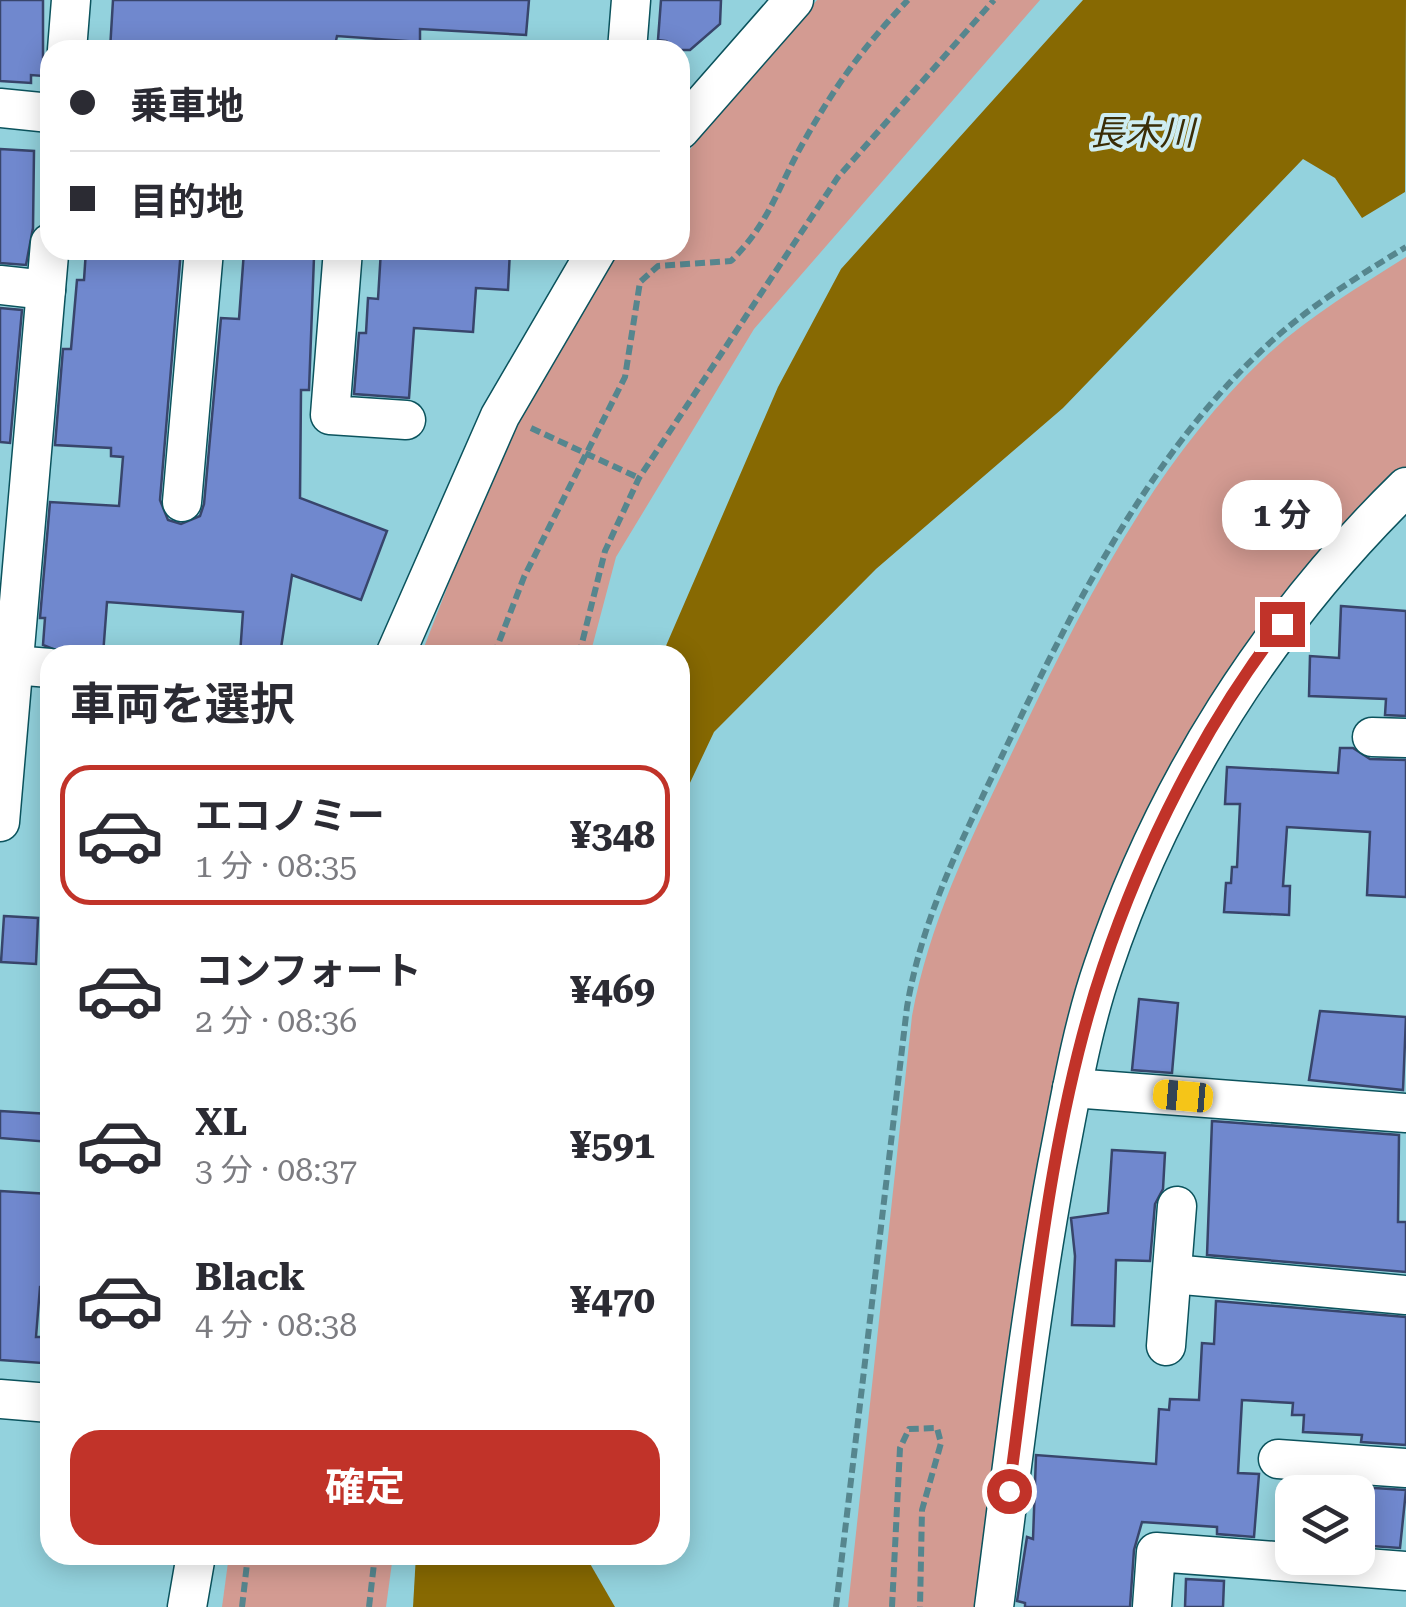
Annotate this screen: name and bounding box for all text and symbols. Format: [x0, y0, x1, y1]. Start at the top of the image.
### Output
text: 乗車地 [130, 84, 244, 128]
water label: 長木川 [1089, 113, 1198, 154]
text: 目的地 [130, 180, 244, 224]
callout: 1 分 [1222, 479, 1342, 549]
text: 1 分 [1253, 496, 1311, 534]
route end [1260, 602, 1305, 647]
text: 車両を選択 [70, 678, 295, 731]
icon: car [75, 790, 165, 880]
text: エコノミー [195, 794, 385, 838]
text: ¥348 [570, 813, 655, 857]
text: 1 分 · 08:35 [195, 847, 357, 885]
icon: car [75, 945, 165, 1035]
text: コンフォート [195, 949, 422, 993]
text: ¥469 [570, 968, 655, 1012]
text: 2 分 · 08:36 [195, 1002, 357, 1040]
car [1152, 1078, 1214, 1114]
icon: car [75, 1100, 165, 1190]
text: XL [195, 1100, 247, 1144]
text: ¥591 [570, 1123, 655, 1167]
text: 3 分 · 08:37 [195, 1151, 357, 1189]
icon: car [75, 1255, 165, 1345]
text: Black [195, 1255, 305, 1299]
text: ¥470 [570, 1278, 655, 1322]
text: 4 分 · 08:38 [195, 1306, 357, 1344]
button: 確定 [70, 1430, 660, 1545]
route start [987, 1469, 1032, 1514]
map controls [1275, 1475, 1375, 1575]
button: layers [1275, 1475, 1375, 1575]

